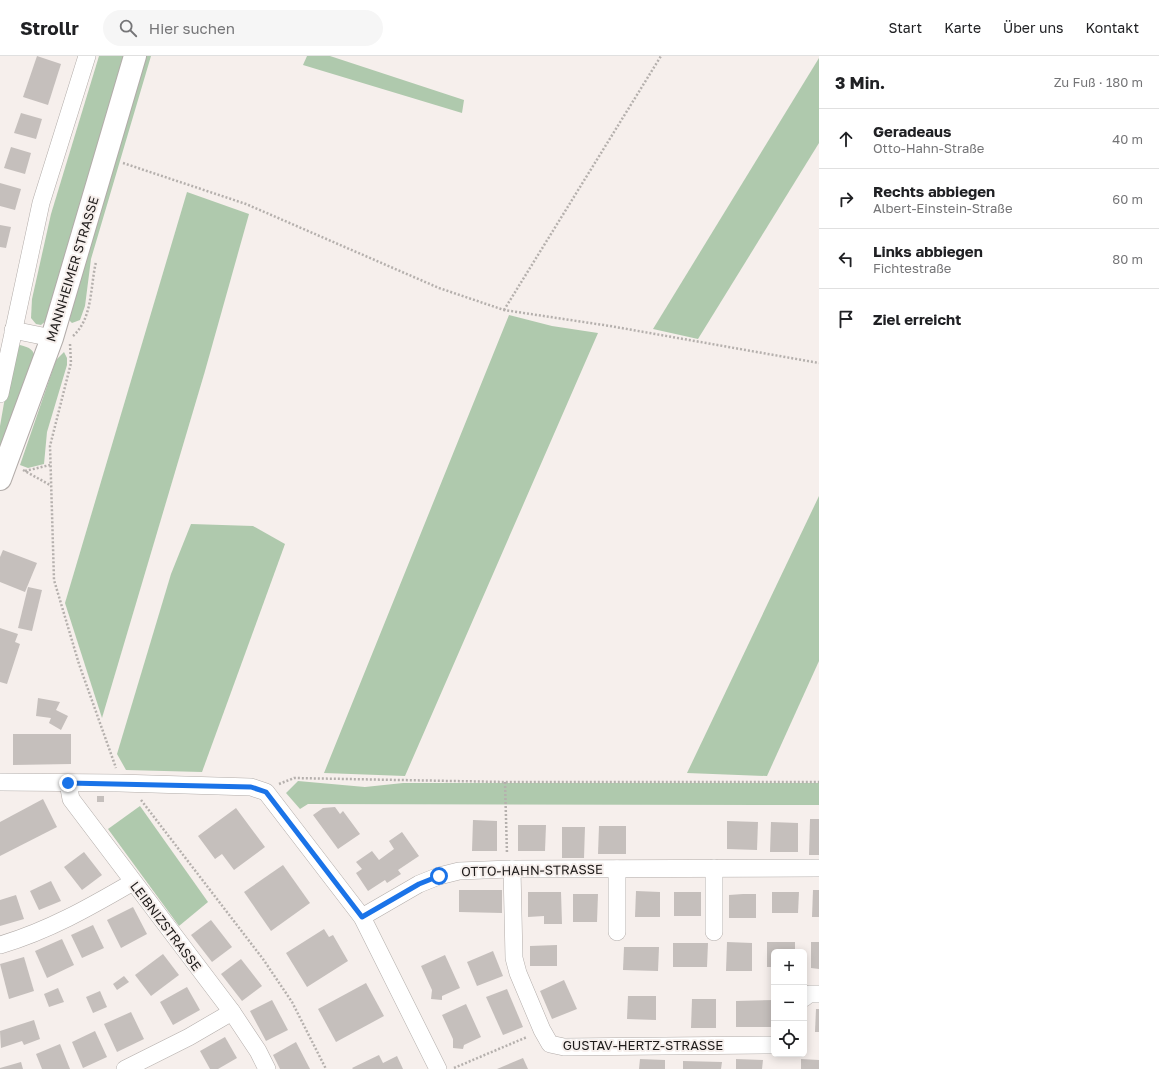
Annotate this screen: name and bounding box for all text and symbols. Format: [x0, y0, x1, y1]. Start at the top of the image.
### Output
search box [103, 10, 383, 46]
text: Strollr [20, 16, 79, 39]
icon: search [117, 17, 139, 39]
text: Hier suchen [149, 19, 235, 37]
text: Start [889, 19, 922, 36]
text: Karte [944, 19, 981, 36]
text: Über uns [1003, 19, 1063, 36]
text: Kontakt [1085, 19, 1139, 36]
text: 3 Min. [835, 72, 885, 93]
text: Zu Fuß · 180 m [1054, 74, 1143, 90]
text: Geradeaus [873, 122, 951, 140]
icon: ahead [835, 128, 857, 150]
text: 40 m [1112, 131, 1143, 147]
text: Otto-Hahn-Straße [873, 140, 984, 156]
text: Rechts abbiegen [873, 182, 995, 200]
icon: right [835, 188, 857, 210]
text: 60 m [1112, 191, 1143, 207]
street label: MANNHEIMER STRASSE [42, 194, 102, 344]
text: Albert-Einstein-Straße [873, 200, 1012, 216]
text: Links abbiegen [873, 242, 983, 260]
icon: left [835, 248, 857, 270]
text: 80 m [1112, 251, 1143, 267]
text: Fichtestraße [873, 260, 951, 276]
icon: arrive [835, 308, 857, 330]
text: Ziel erreicht [873, 310, 961, 328]
route end [59, 774, 77, 792]
street label: OTTO-HAHN-STRASSE [461, 861, 603, 879]
route start [430, 867, 448, 885]
street label: LEIBNIZSTRASSE [127, 878, 205, 974]
map controls [771, 949, 807, 1057]
button: + [771, 949, 807, 985]
button: − [771, 985, 807, 1021]
button: locate [771, 1021, 807, 1057]
street label: GUSTAV-HERTZ-STRASSE [563, 1037, 723, 1053]

